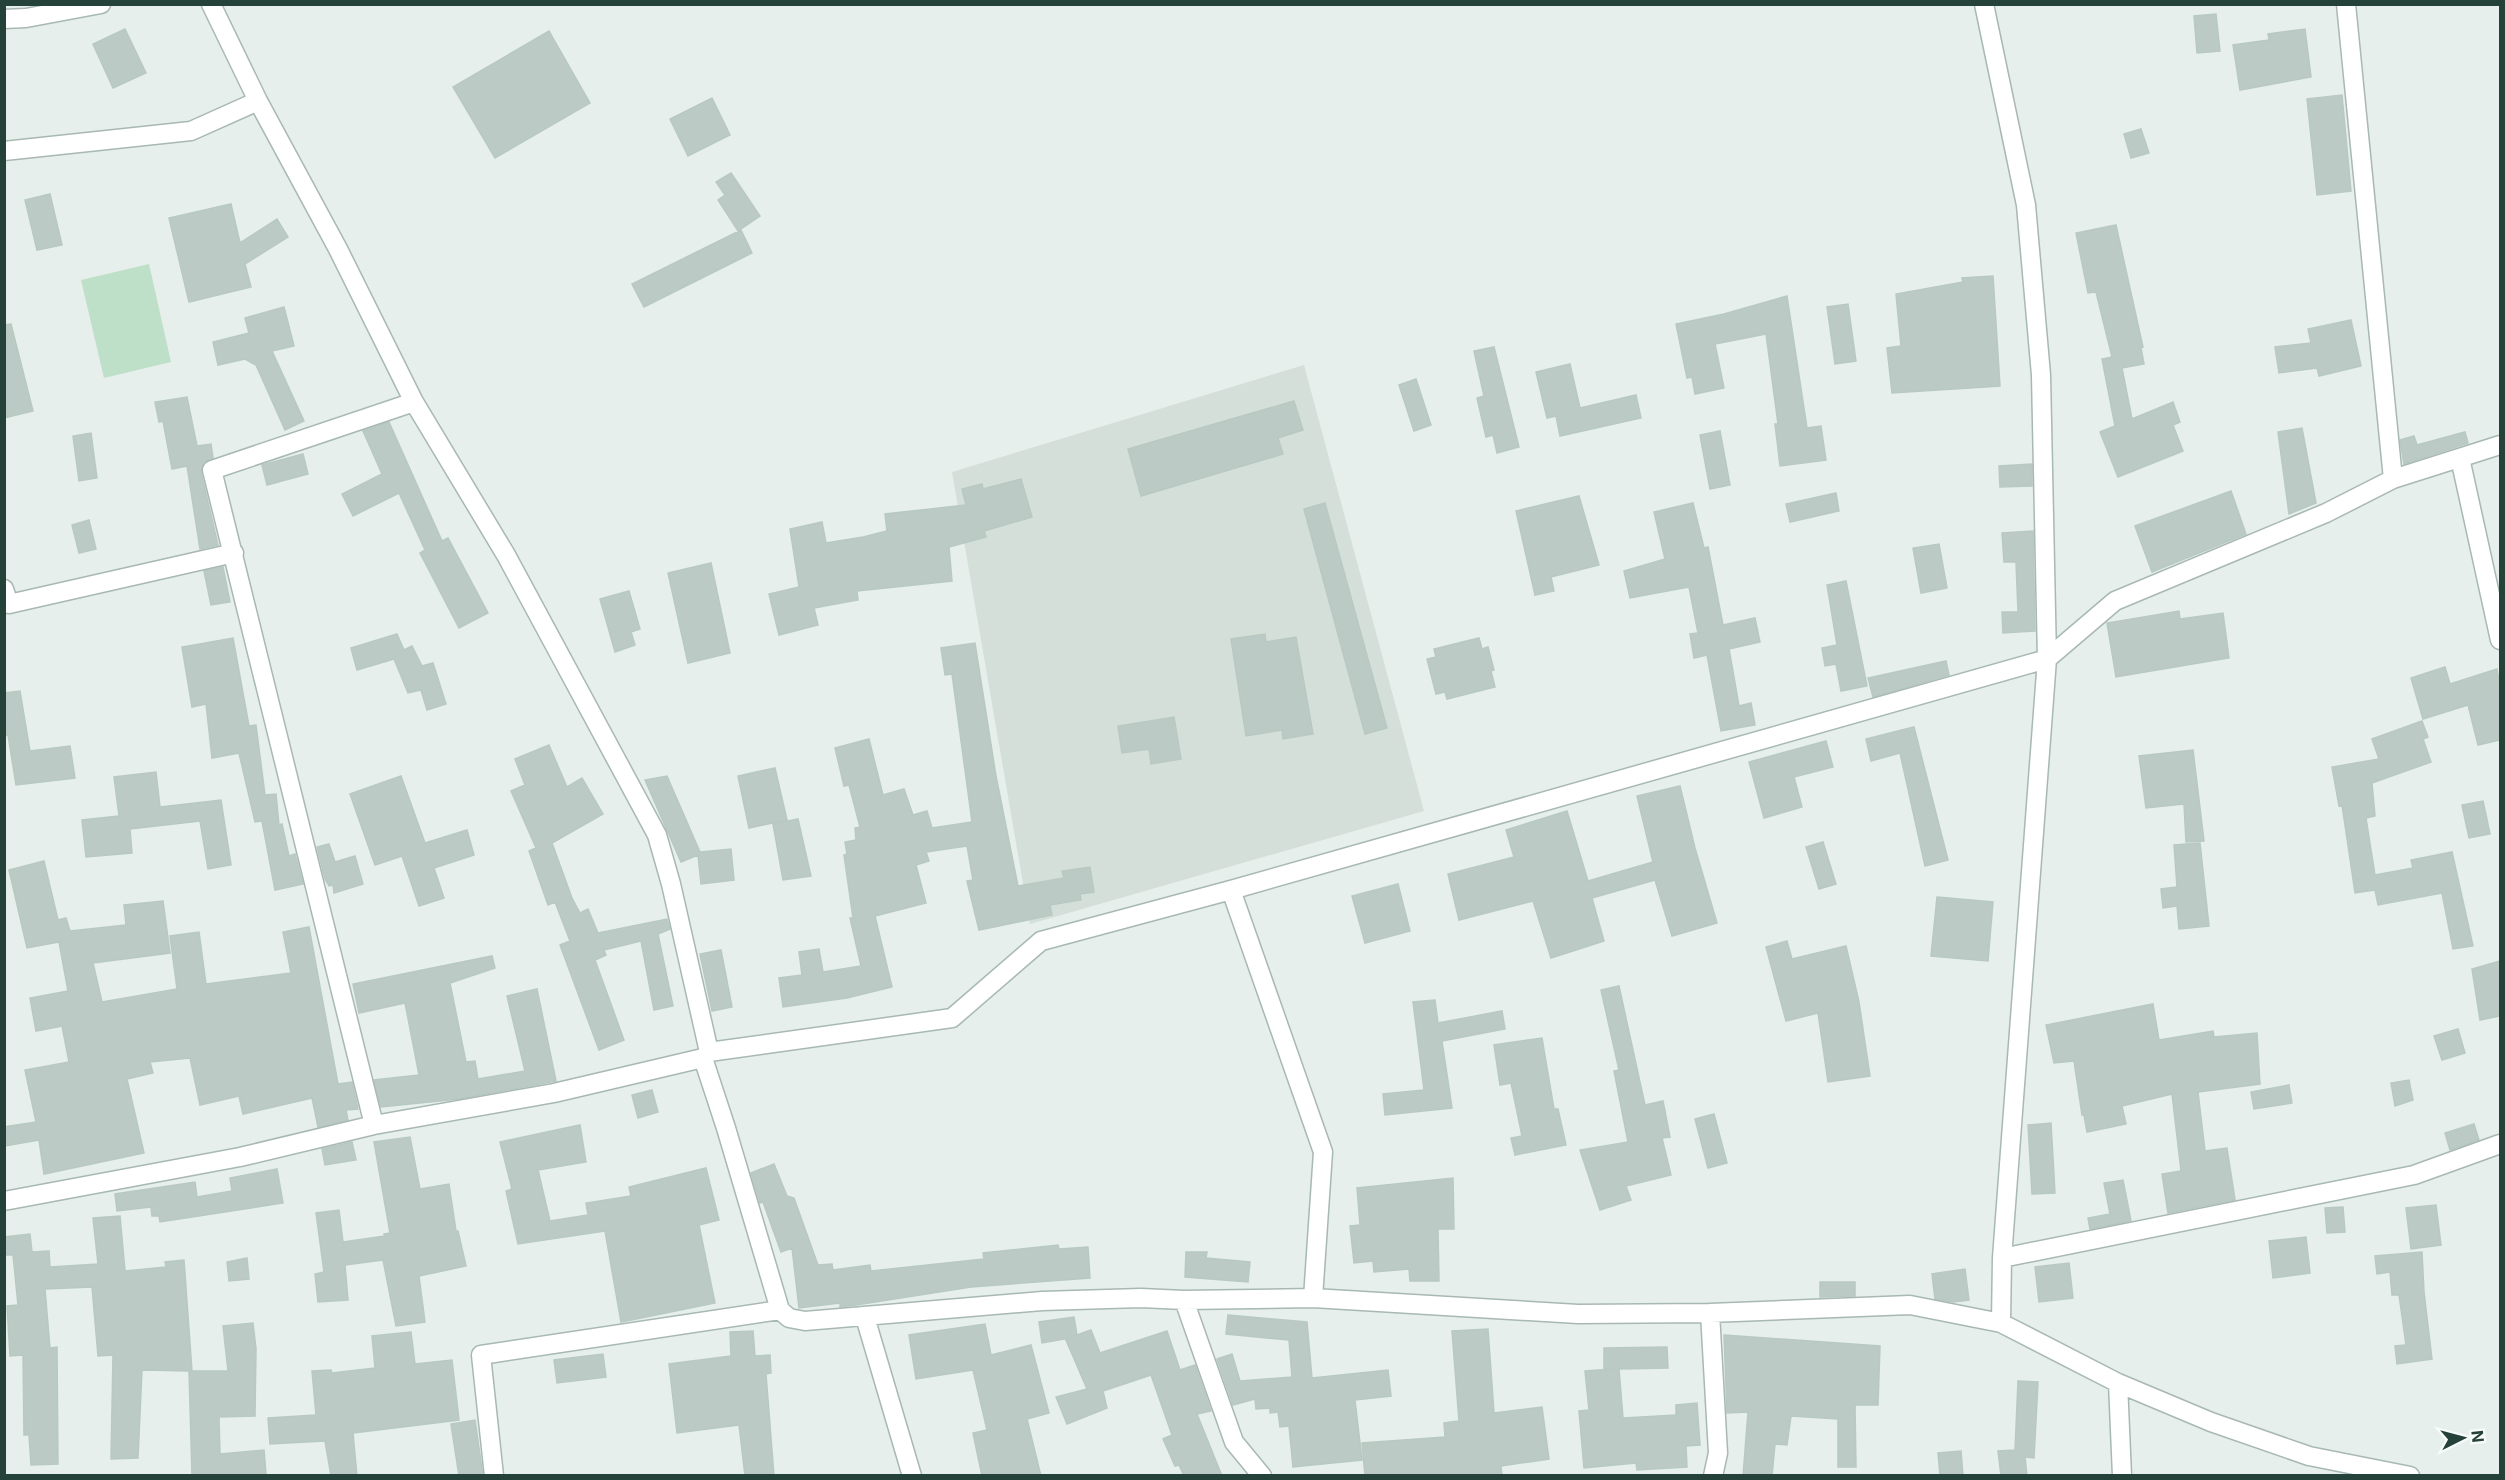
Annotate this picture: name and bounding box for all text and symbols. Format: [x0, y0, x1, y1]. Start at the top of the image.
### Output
north arrow [2433, 1408, 2493, 1468]
text: N [2467, 1429, 2489, 1444]

